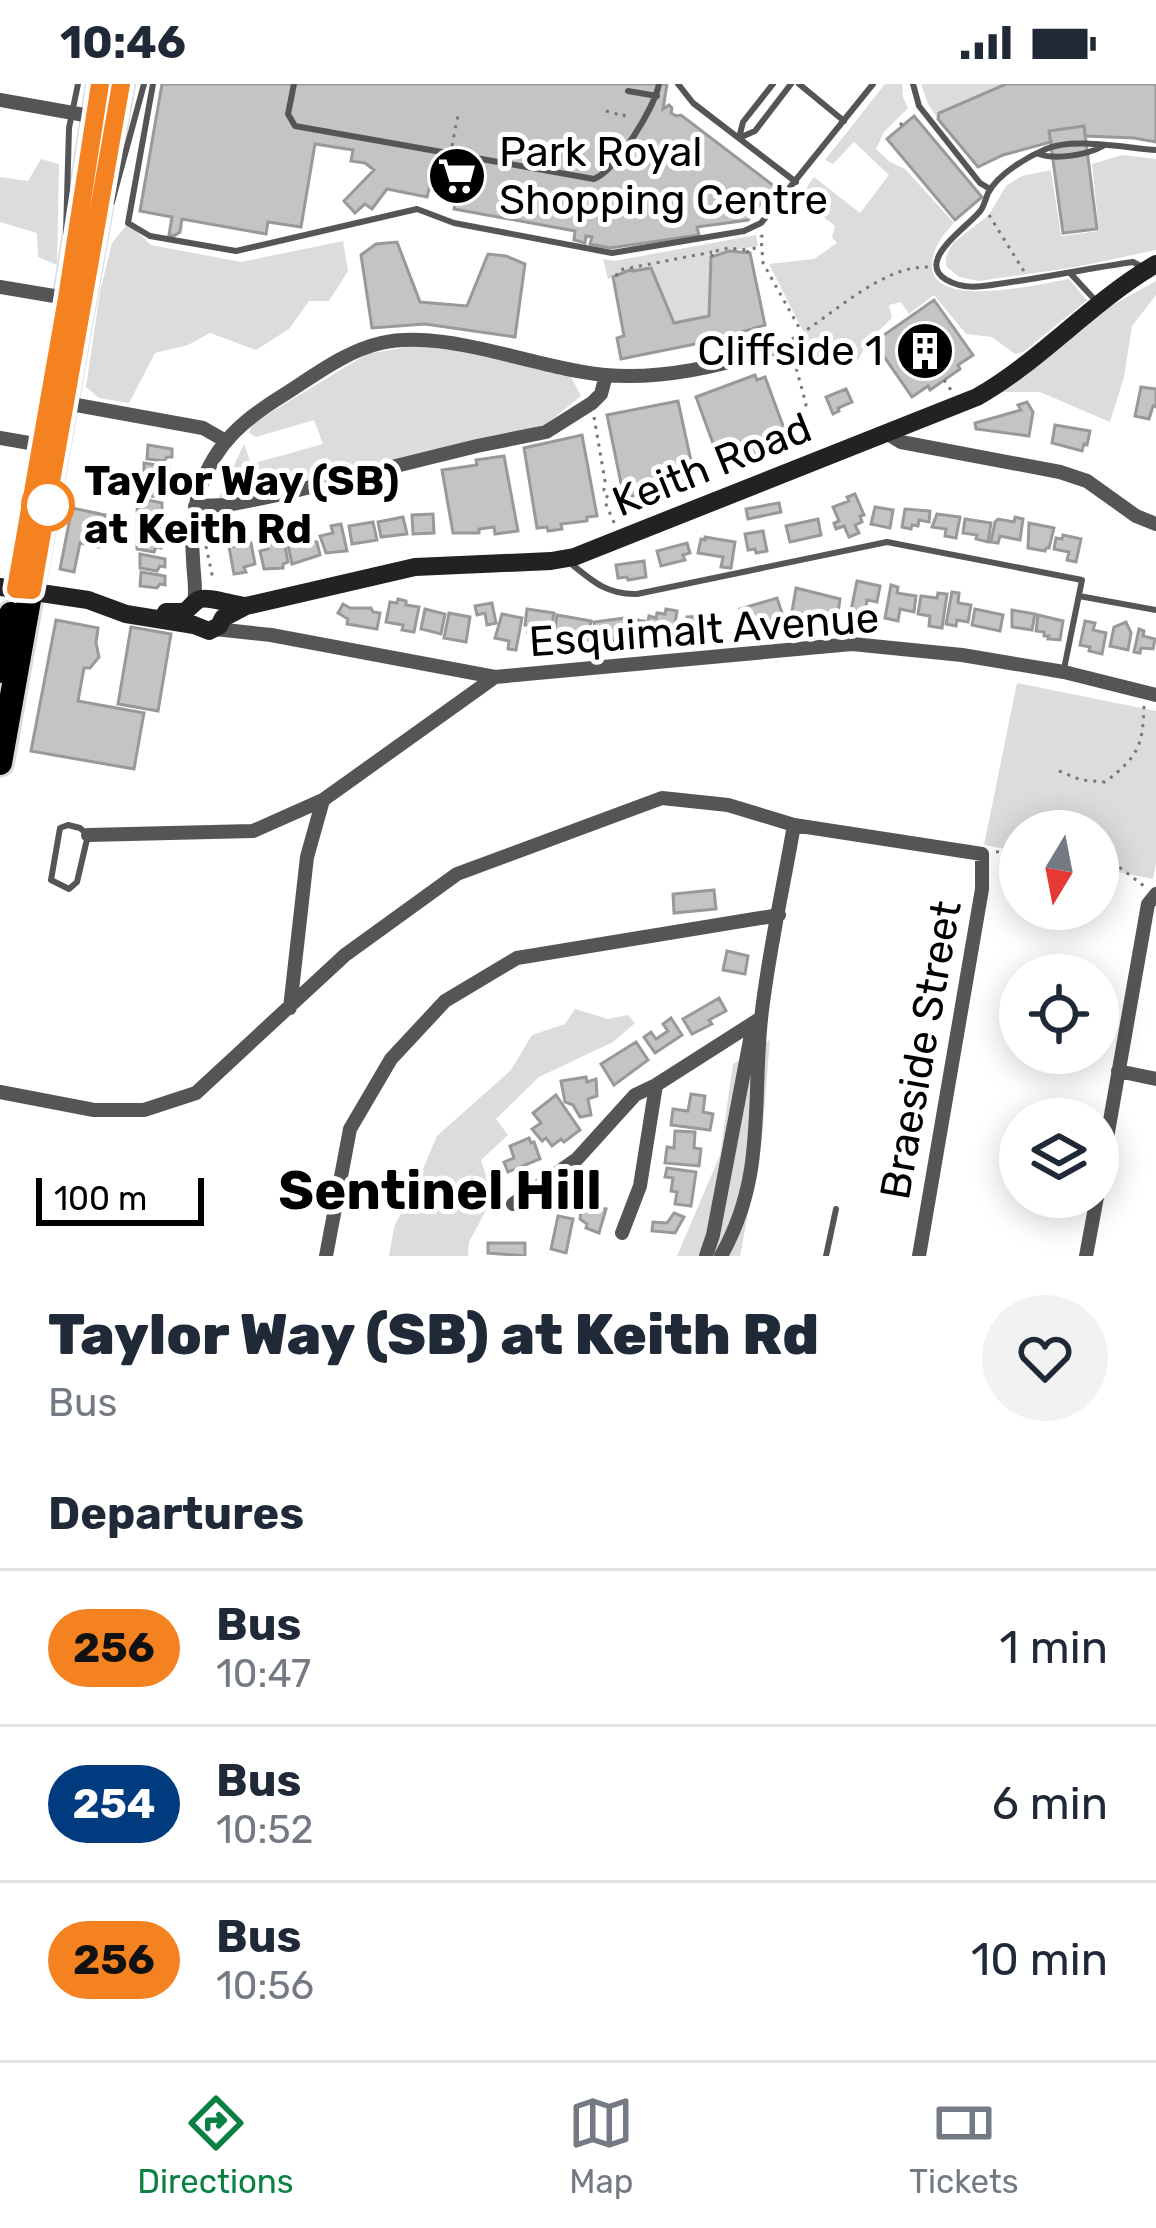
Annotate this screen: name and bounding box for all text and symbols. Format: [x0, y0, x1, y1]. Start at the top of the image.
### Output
text: 10:46 [60, 16, 186, 69]
place label: Park Royal Shopping Centre [499, 127, 828, 225]
supermarket icon: Park Royal Shopping Centre [426, 145, 488, 207]
building icon: Cliffside 1 [894, 320, 956, 382]
place label: Cliffside 1 [697, 326, 883, 376]
street label: Keith Road [606, 403, 818, 527]
place label: Taylor Way (SB) at Keith Rd [84, 456, 399, 554]
marker: Taylor Way (SB) at Keith Rd [23, 480, 73, 530]
street label: Esquimalt Avenue [527, 593, 881, 667]
north arrow [999, 810, 1119, 930]
map controls [999, 810, 1119, 1218]
street label: Braeside Street [870, 897, 972, 1203]
button: locate [999, 954, 1119, 1074]
button: layers [999, 1098, 1119, 1218]
district label: Sentinel Hill [278, 1159, 602, 1223]
scale bar [36, 1172, 204, 1225]
text: 100 m [54, 1179, 147, 1218]
button: heart [982, 1295, 1108, 1421]
text: Taylor Way (SB) at Keith Rd [48, 1301, 819, 1368]
text: Bus [48, 1380, 117, 1426]
text: Departures [48, 1487, 304, 1540]
text: Bus [216, 1598, 301, 1651]
text: 1 min [1000, 1621, 1108, 1674]
text: 256 [73, 1623, 155, 1673]
text: 10:47 [216, 1651, 311, 1697]
text: Bus [216, 1754, 301, 1807]
text: 6 min [992, 1777, 1108, 1830]
text: 254 [72, 1779, 156, 1829]
text: 10:52 [216, 1807, 314, 1853]
text: Bus [216, 1910, 301, 1963]
text: 10 min [971, 1933, 1108, 1986]
text: 256 [73, 1935, 155, 1985]
text: 10:56 [216, 1963, 314, 2009]
tab: Directions [137, 2090, 294, 2201]
tab: Map [568, 2090, 634, 2201]
tab: Tickets [909, 2090, 1019, 2201]

